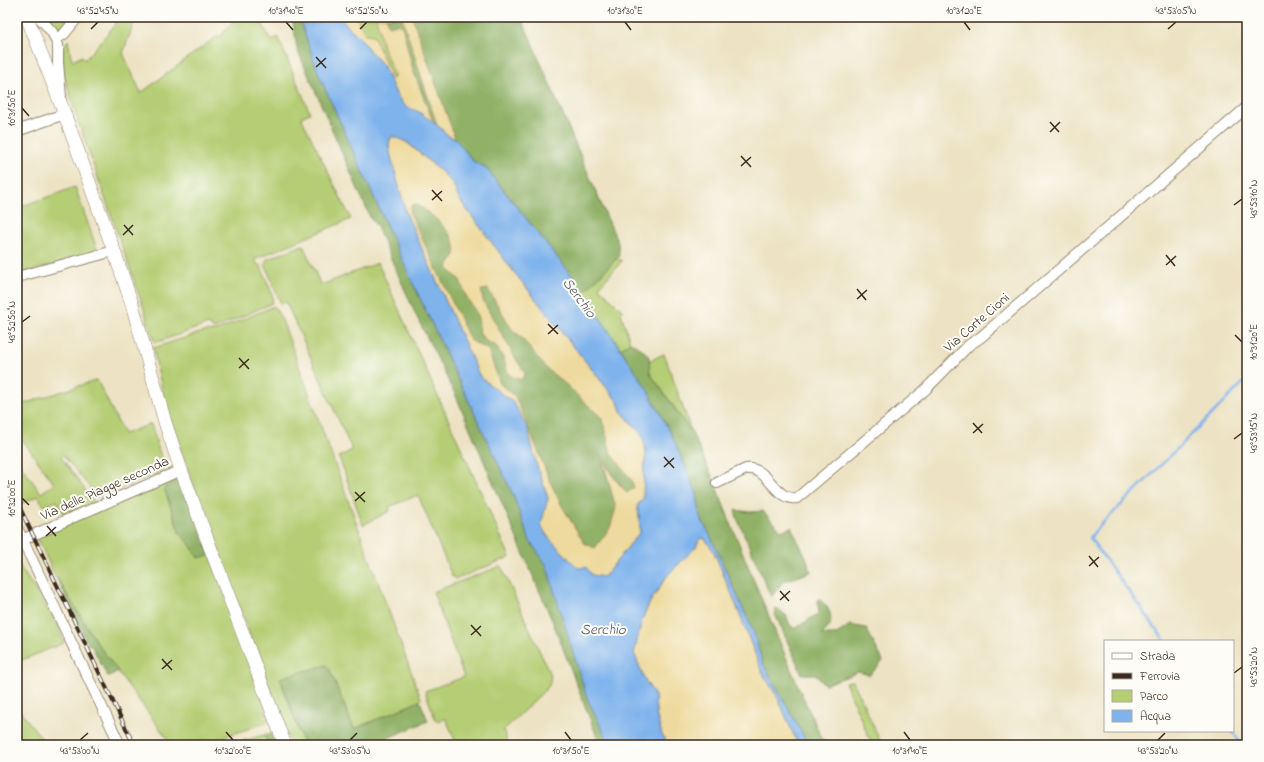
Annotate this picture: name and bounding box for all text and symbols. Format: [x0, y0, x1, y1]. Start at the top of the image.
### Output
text: 43°52'45"N [77, 4, 119, 19]
text: 10°31'40"E [268, 4, 304, 19]
text: 43°52'50"N [346, 4, 388, 19]
text: 10°31'30"E [607, 4, 643, 19]
text: 10°31'20"E [946, 4, 982, 19]
text: 43°53'05"N [1156, 4, 1197, 19]
text: 10°31'50"E [5, 90, 20, 126]
text: 43°53'10"N [1247, 180, 1262, 218]
water label: Serchio [557, 273, 602, 324]
street label: Via Corte Cioni [939, 288, 1015, 358]
text: 43°52'50"N [5, 301, 20, 343]
text: 10°31'20"E [1247, 324, 1262, 360]
text: 43°53'15"N [1247, 413, 1262, 453]
street label: Via delle Piagge seconda [37, 451, 173, 528]
text: 10°32'00"E [5, 479, 20, 517]
water label: Serchio [580, 619, 627, 641]
legend [1104, 640, 1234, 732]
text: 43°53'20"N [1247, 647, 1262, 687]
text: Strada [1140, 648, 1175, 666]
text: Ferrovia [1139, 668, 1180, 686]
text: Parco [1140, 688, 1168, 706]
text: Acqua [1140, 708, 1171, 726]
text: 43°53'00"N [60, 744, 100, 759]
text: 10°32'00"E [214, 744, 252, 759]
text: 43°53'05"N [330, 744, 371, 759]
text: 10°31'50"E [553, 744, 589, 759]
text: 10°31'40"E [892, 744, 928, 759]
text: 43°53'20"N [1138, 744, 1178, 759]

